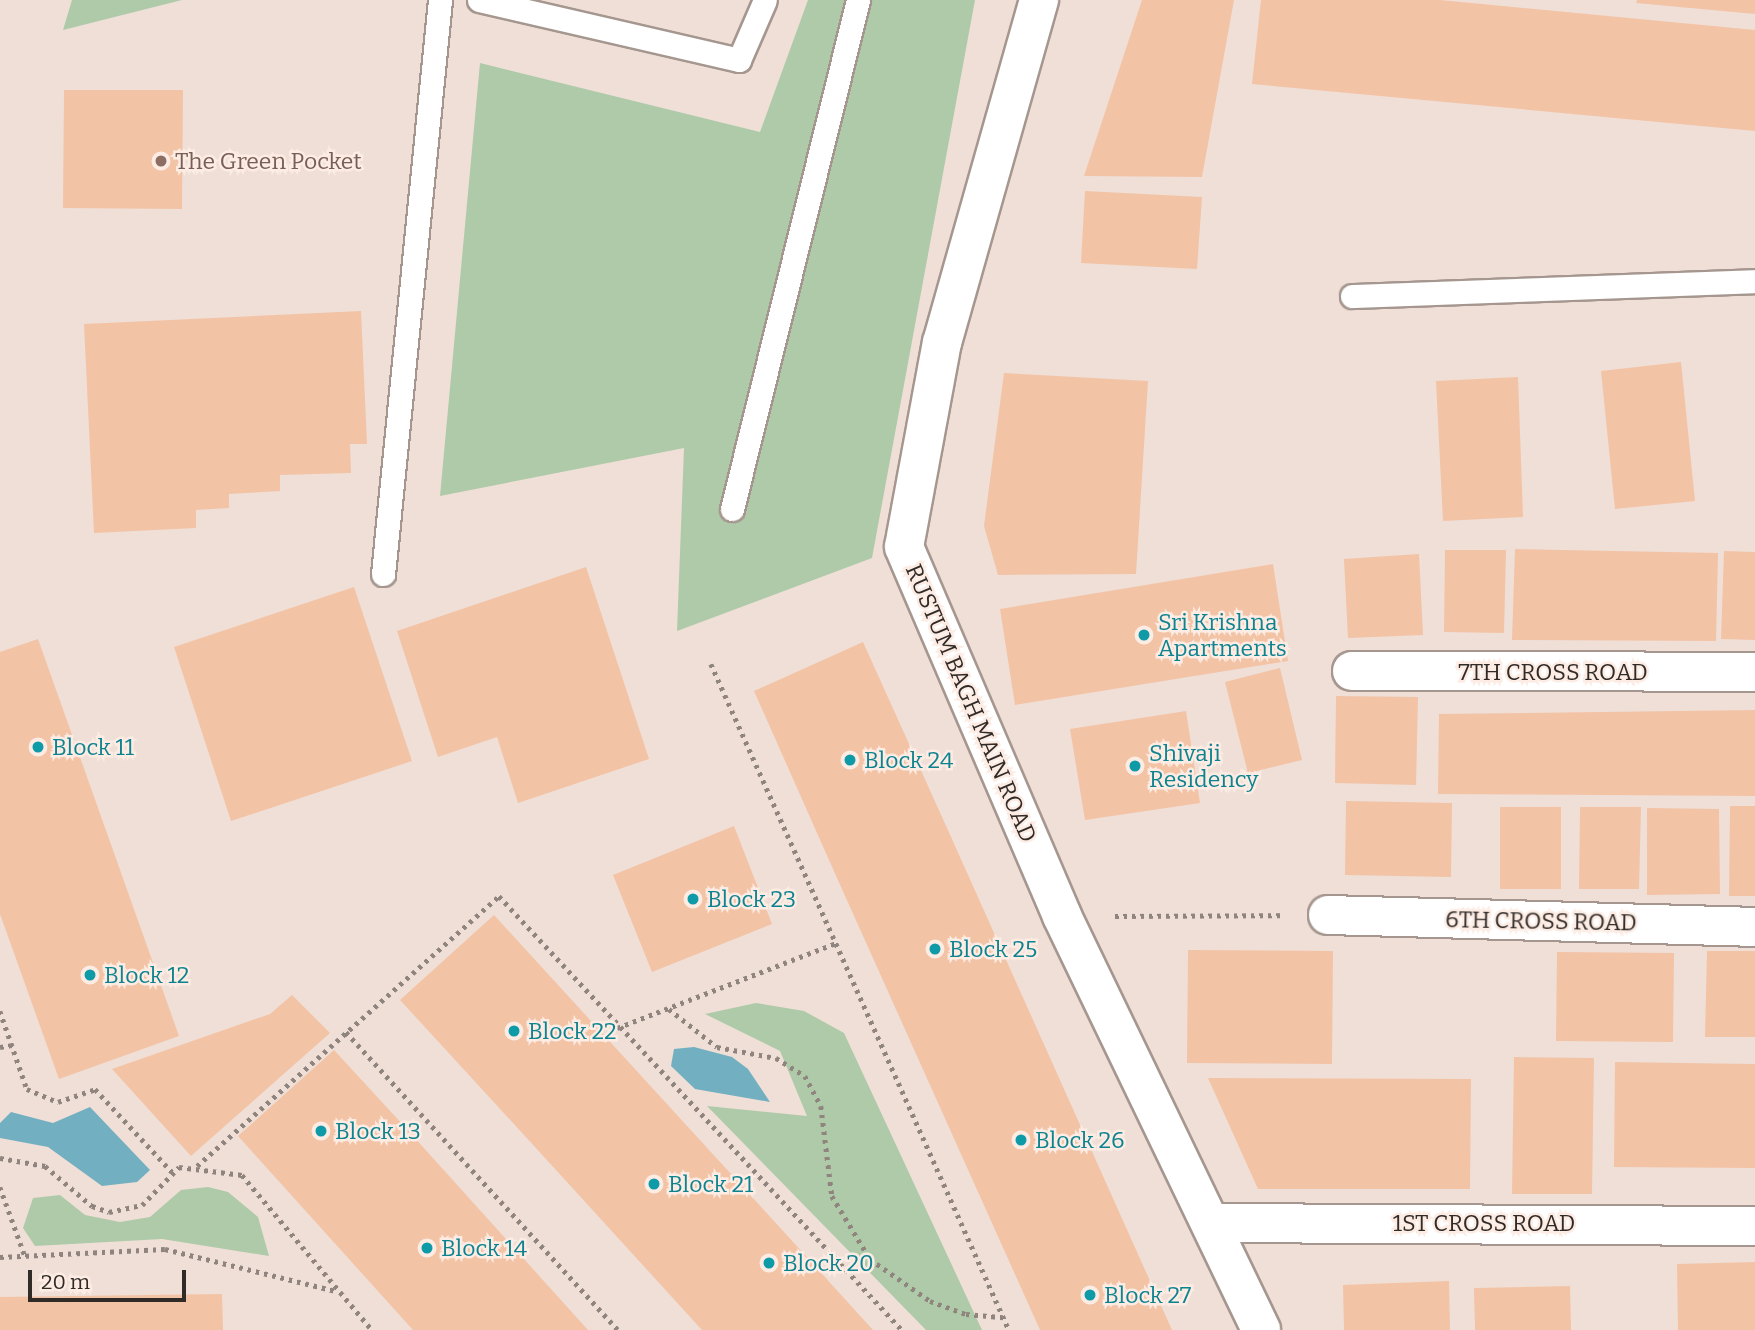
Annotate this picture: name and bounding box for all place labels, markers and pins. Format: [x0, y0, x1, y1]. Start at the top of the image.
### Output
place label: The Green Pocket [175, 147, 362, 175]
marker: The Green Pocket [153, 153, 169, 169]
place label: Sri Krishna Apartments [1158, 608, 1287, 662]
marker: Sri Krishna Apartments [1136, 627, 1152, 643]
place label: Block 11 [52, 733, 134, 761]
marker: Block 11 [30, 739, 46, 755]
place label: Shivaji Residency [1149, 739, 1258, 793]
place label: Block 24 [864, 746, 953, 774]
marker: Block 24 [842, 752, 858, 768]
marker: Shivaji Residency [1127, 758, 1143, 774]
place label: Block 23 [707, 885, 796, 913]
marker: Block 23 [685, 891, 701, 907]
place label: Block 25 [949, 935, 1037, 963]
marker: Block 25 [927, 941, 943, 957]
place label: Block 12 [104, 961, 189, 989]
marker: Block 12 [82, 967, 98, 983]
place label: Block 22 [528, 1017, 616, 1045]
marker: Block 22 [506, 1023, 522, 1039]
place label: Block 13 [335, 1117, 421, 1145]
marker: Block 13 [313, 1123, 329, 1139]
place label: Block 26 [1035, 1126, 1124, 1154]
marker: Block 26 [1013, 1132, 1029, 1148]
place label: Block 21 [668, 1170, 753, 1198]
marker: Block 21 [646, 1176, 662, 1192]
place label: Block 14 [441, 1234, 527, 1262]
marker: Block 14 [419, 1240, 435, 1256]
place label: Block 20 [783, 1249, 874, 1277]
marker: Block 20 [761, 1255, 777, 1271]
place label: Block 27 [1104, 1281, 1191, 1309]
marker: Block 27 [1082, 1287, 1098, 1303]

